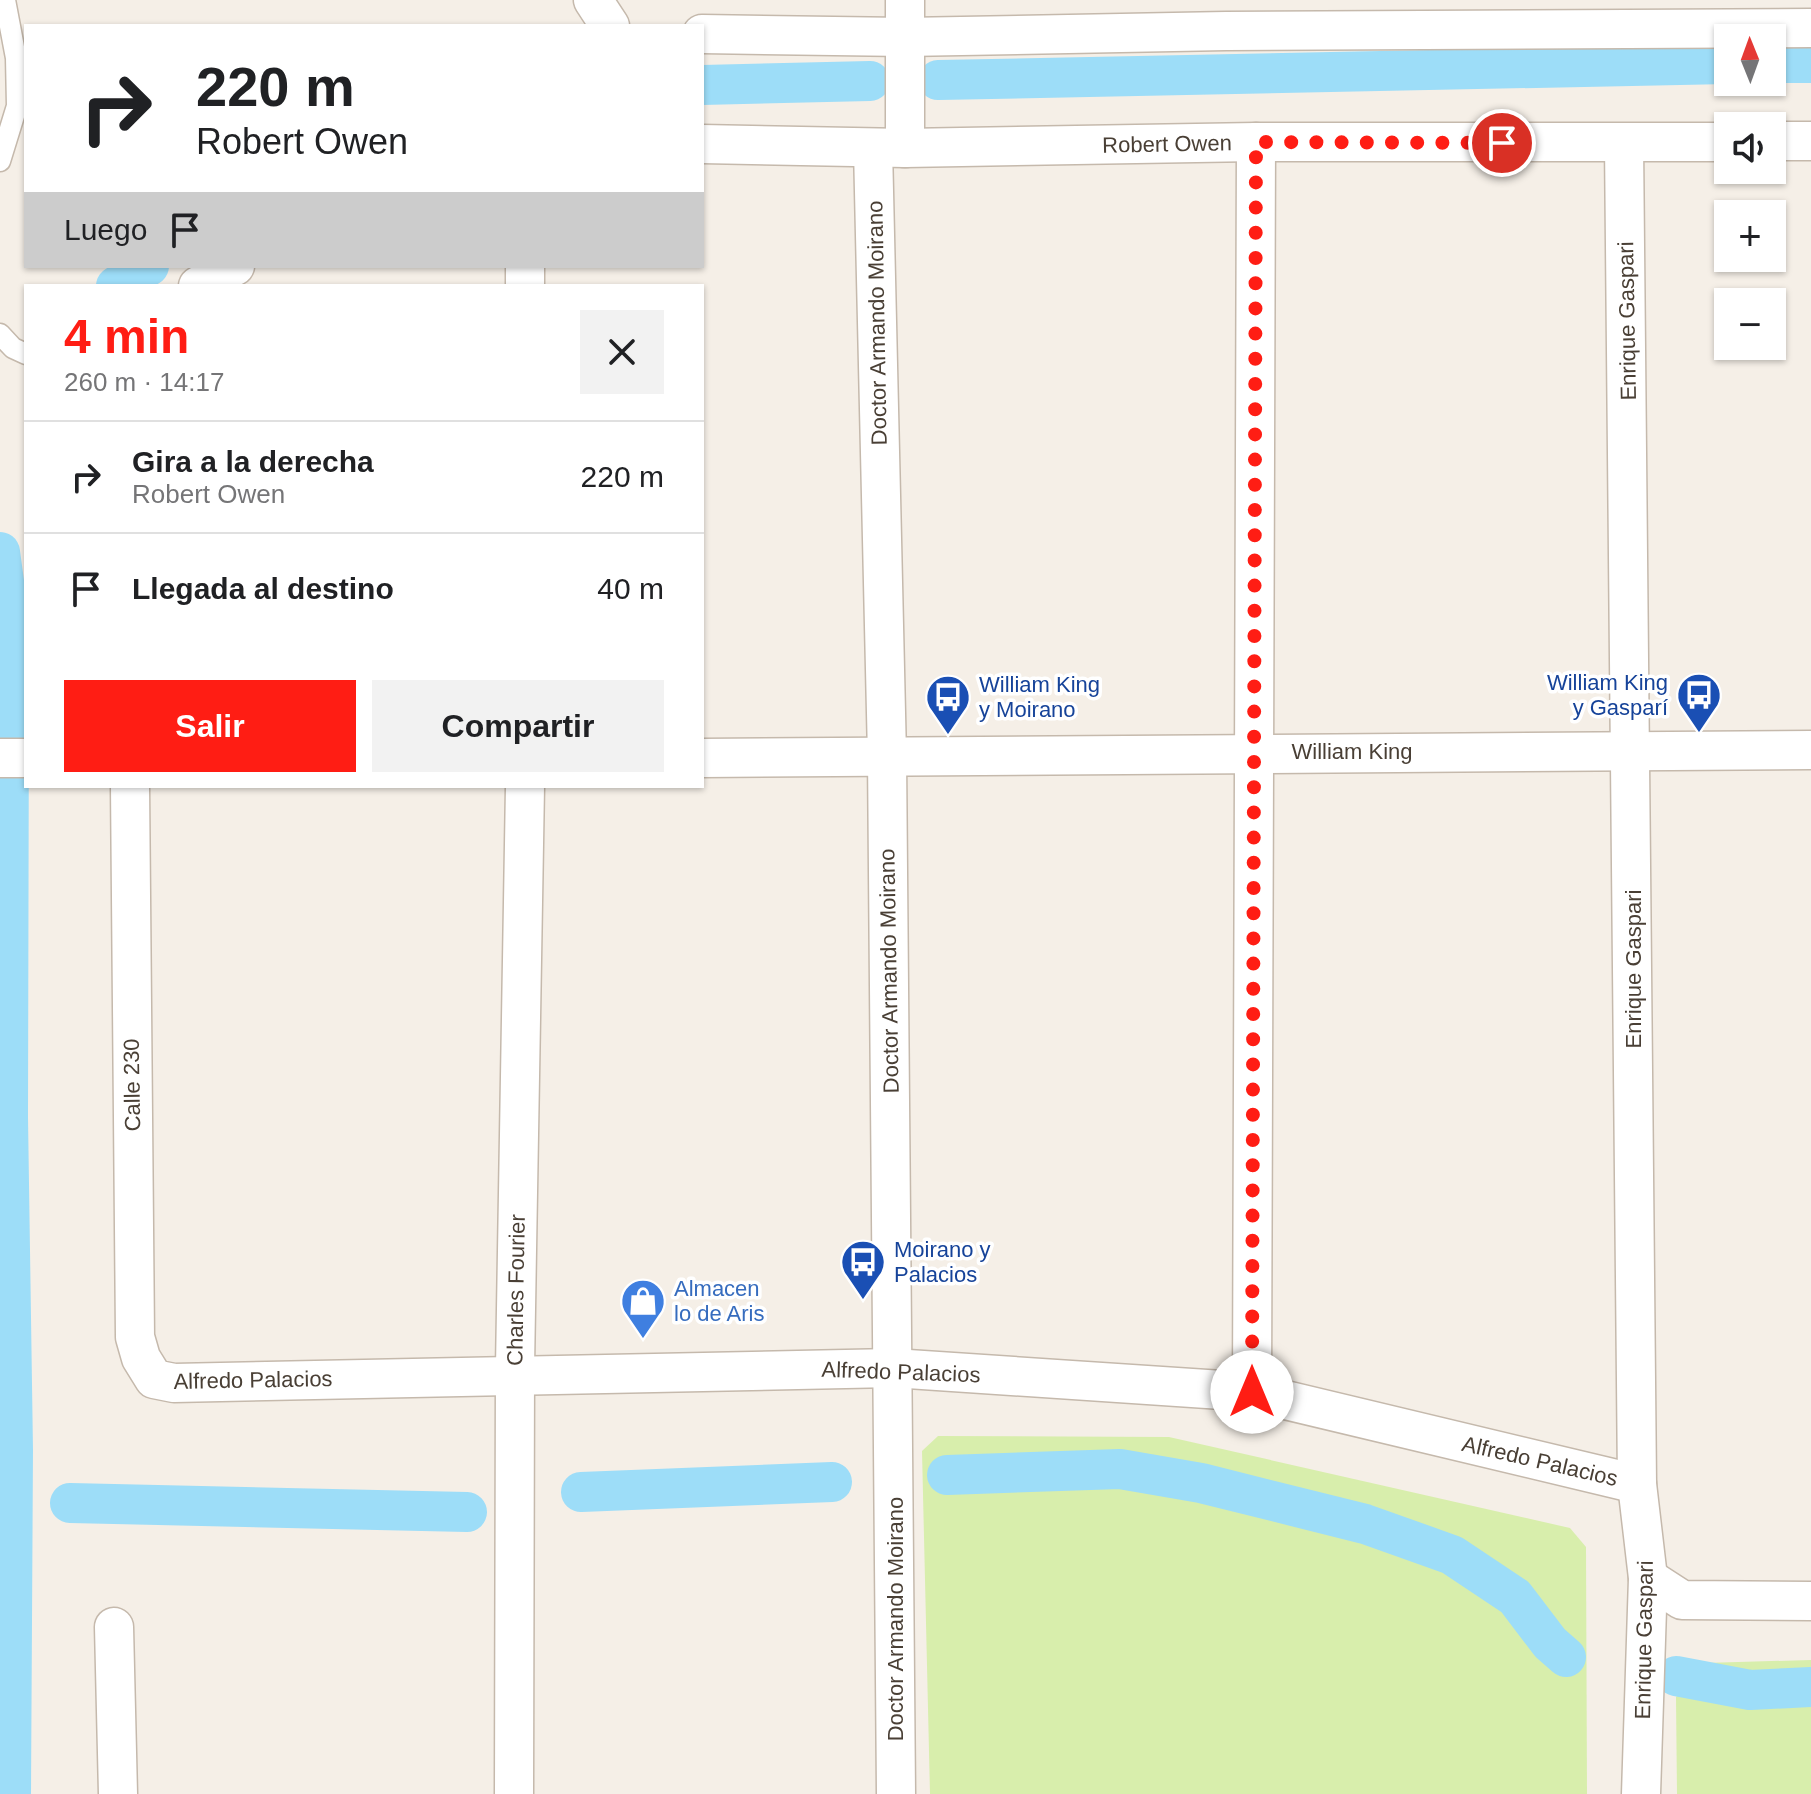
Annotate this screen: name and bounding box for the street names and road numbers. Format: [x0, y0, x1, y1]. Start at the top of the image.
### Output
street label: Robert Owen [1102, 130, 1232, 158]
street label: Doctor Armando Moirano [862, 201, 892, 445]
street label: Enrique Gaspari [1613, 241, 1641, 401]
street label: William King [1291, 739, 1413, 764]
street label: Doctor Armando Moirano [874, 849, 904, 1093]
street label: Enrique Gaspari [1621, 890, 1646, 1048]
street label: Calle 230 [119, 1038, 145, 1132]
street label: Charles Fourier [502, 1214, 530, 1366]
street label: Alfredo Palacios [821, 1357, 981, 1387]
street label: Alfredo Palacios [173, 1366, 333, 1394]
street label: Alfredo Palacios [1460, 1431, 1620, 1491]
street label: Doctor Armando Moirano [883, 1497, 908, 1741]
street label: Enrique Gaspari [1630, 1560, 1658, 1720]

